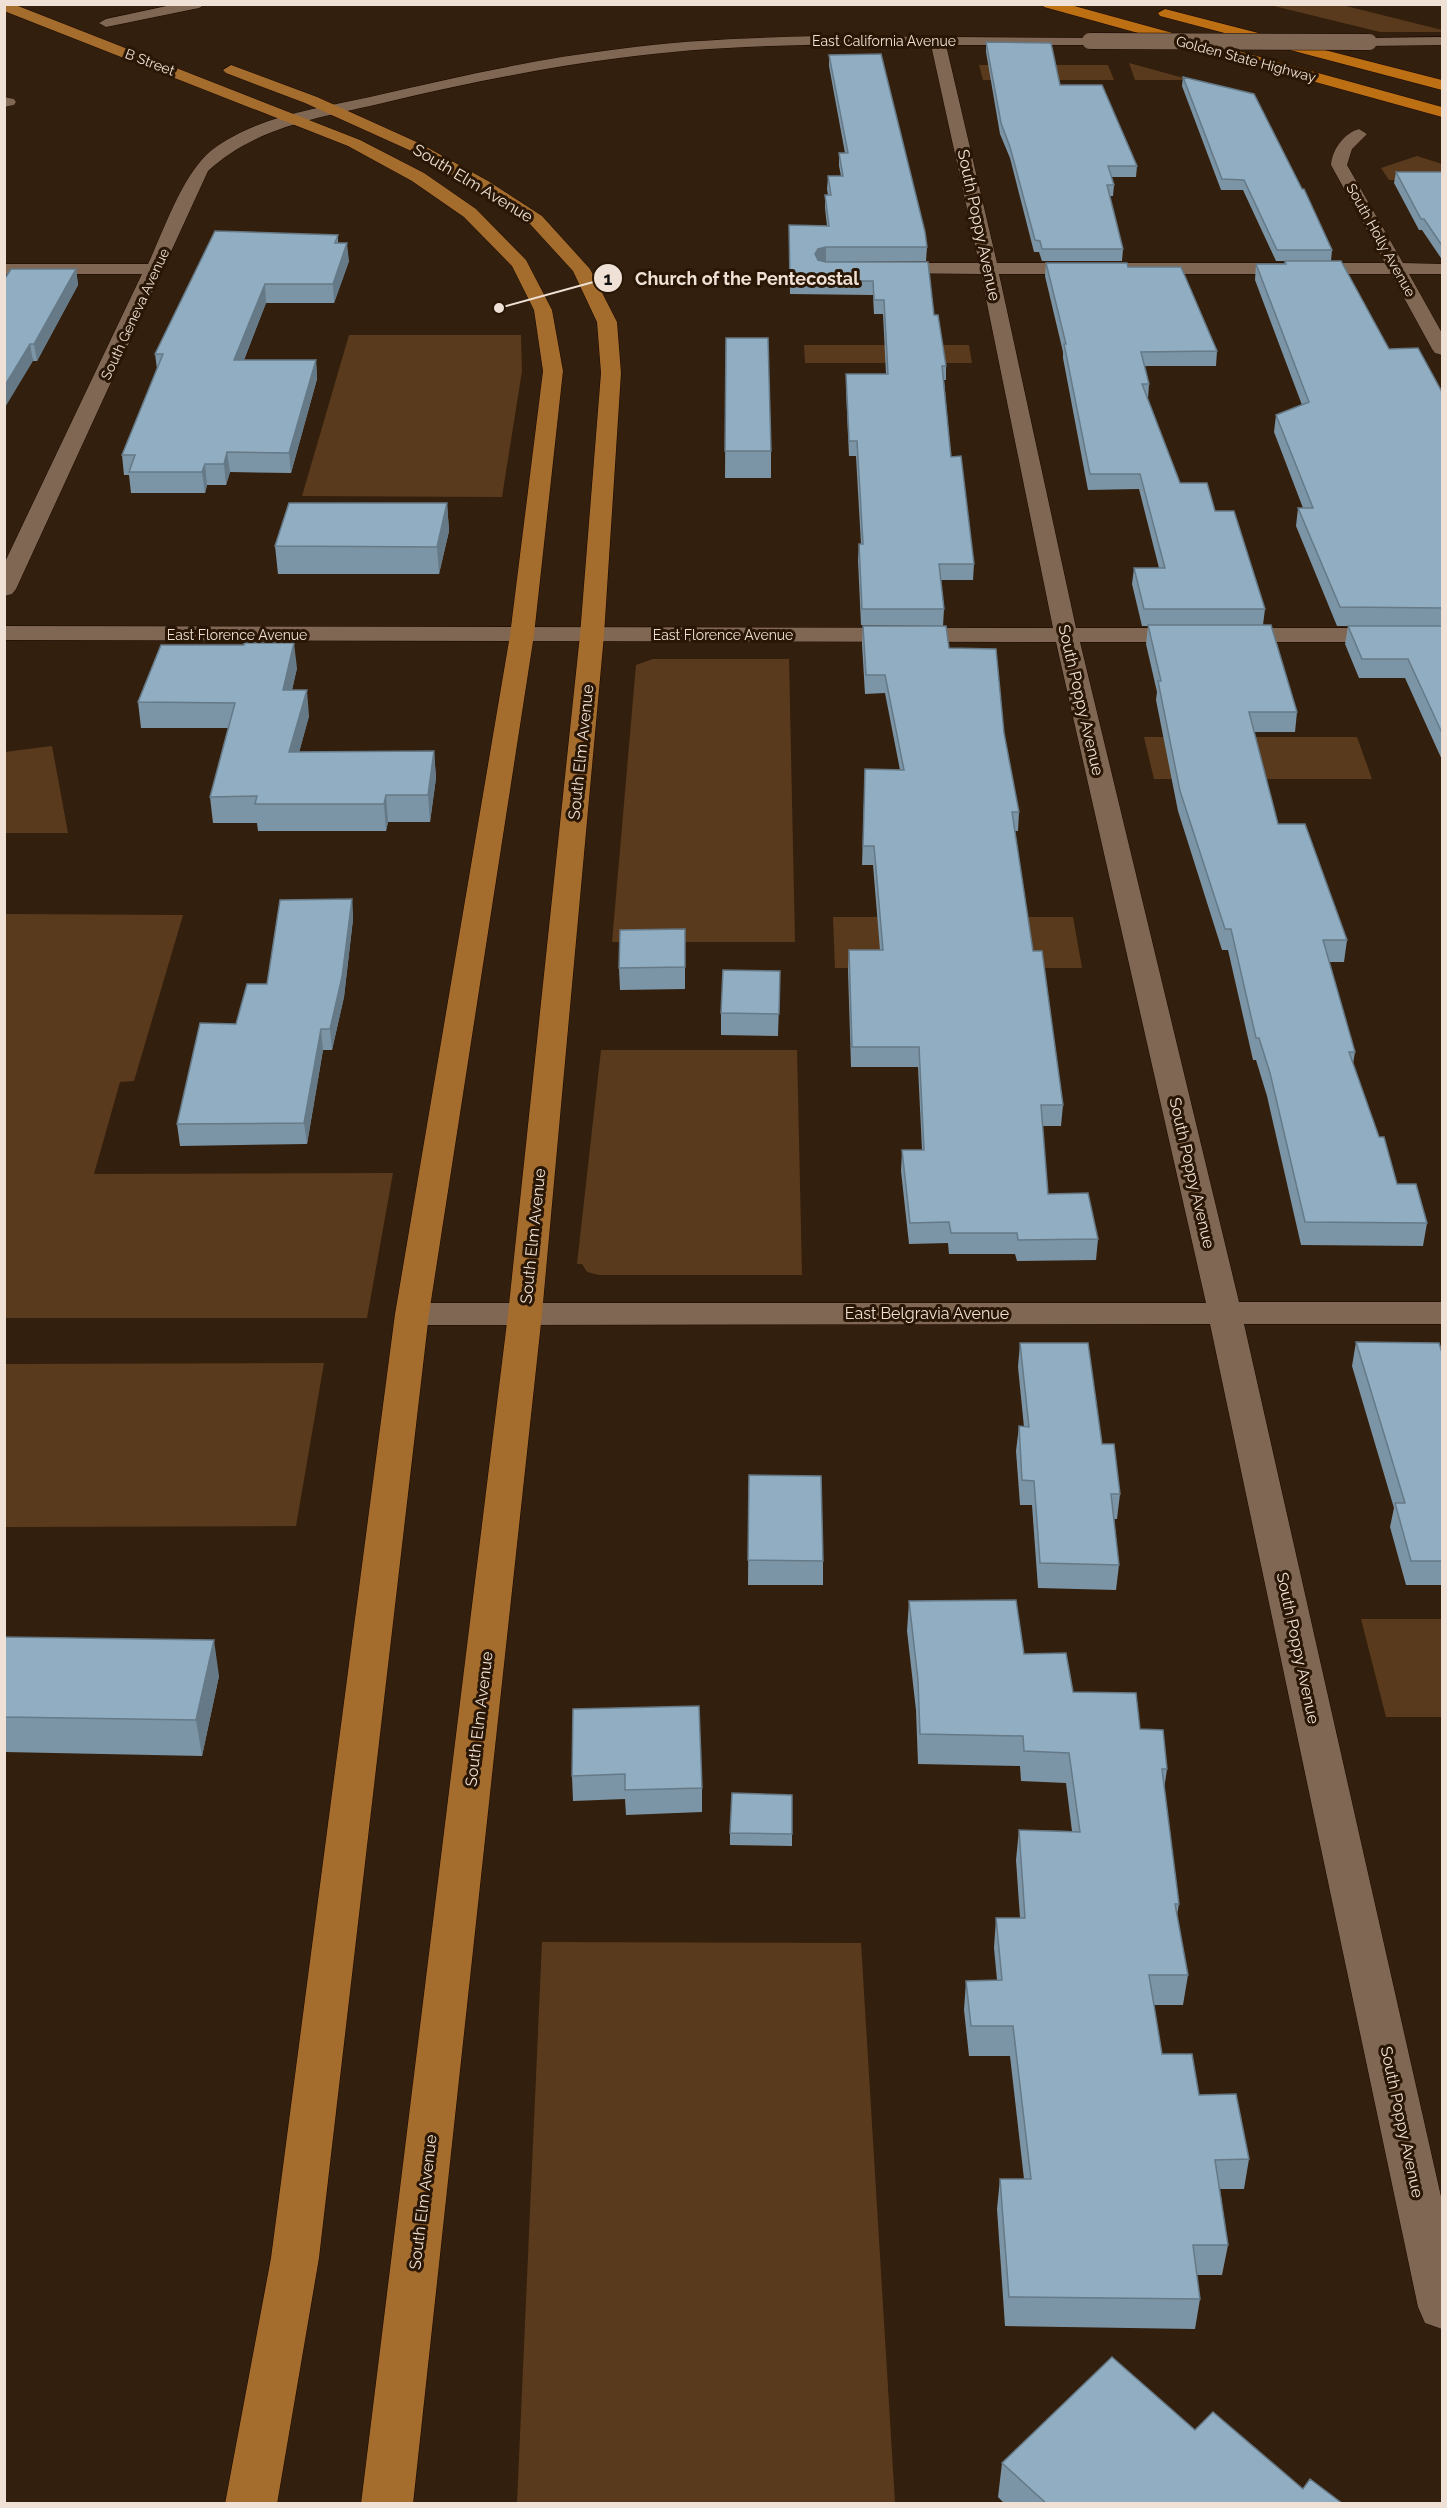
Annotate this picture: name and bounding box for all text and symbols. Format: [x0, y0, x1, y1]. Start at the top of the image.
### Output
street label: East California Avenue [812, 33, 956, 49]
street label: Golden State Highway [1174, 33, 1318, 85]
street label: B Street [123, 45, 177, 79]
street label: South Elm Avenue [410, 140, 536, 226]
street label: South Poppy Avenue [954, 148, 1004, 302]
street label: South Holly Avenue [1343, 181, 1419, 299]
street label: South Geneva Avenue [97, 246, 173, 382]
callout: Church of the Pentecostal [593, 260, 871, 296]
text: 1 [604, 268, 613, 289]
text: Church of the Pentecostal [635, 268, 859, 289]
street label: South Poppy Avenue [1054, 623, 1108, 777]
street label: East Florence Avenue [167, 627, 307, 643]
street label: East Florence Avenue [653, 627, 793, 643]
street label: South Elm Avenue [564, 683, 598, 821]
street label: South Poppy Avenue [1165, 1096, 1219, 1250]
street label: South Elm Avenue [516, 1167, 550, 1305]
street label: East Belgravia Avenue [845, 1304, 1009, 1323]
street label: South Poppy Avenue [1273, 1571, 1323, 1725]
street label: South Elm Avenue [461, 1650, 497, 1788]
street label: South Poppy Avenue [1377, 2045, 1427, 2199]
street label: South Elm Avenue [405, 2133, 441, 2271]

